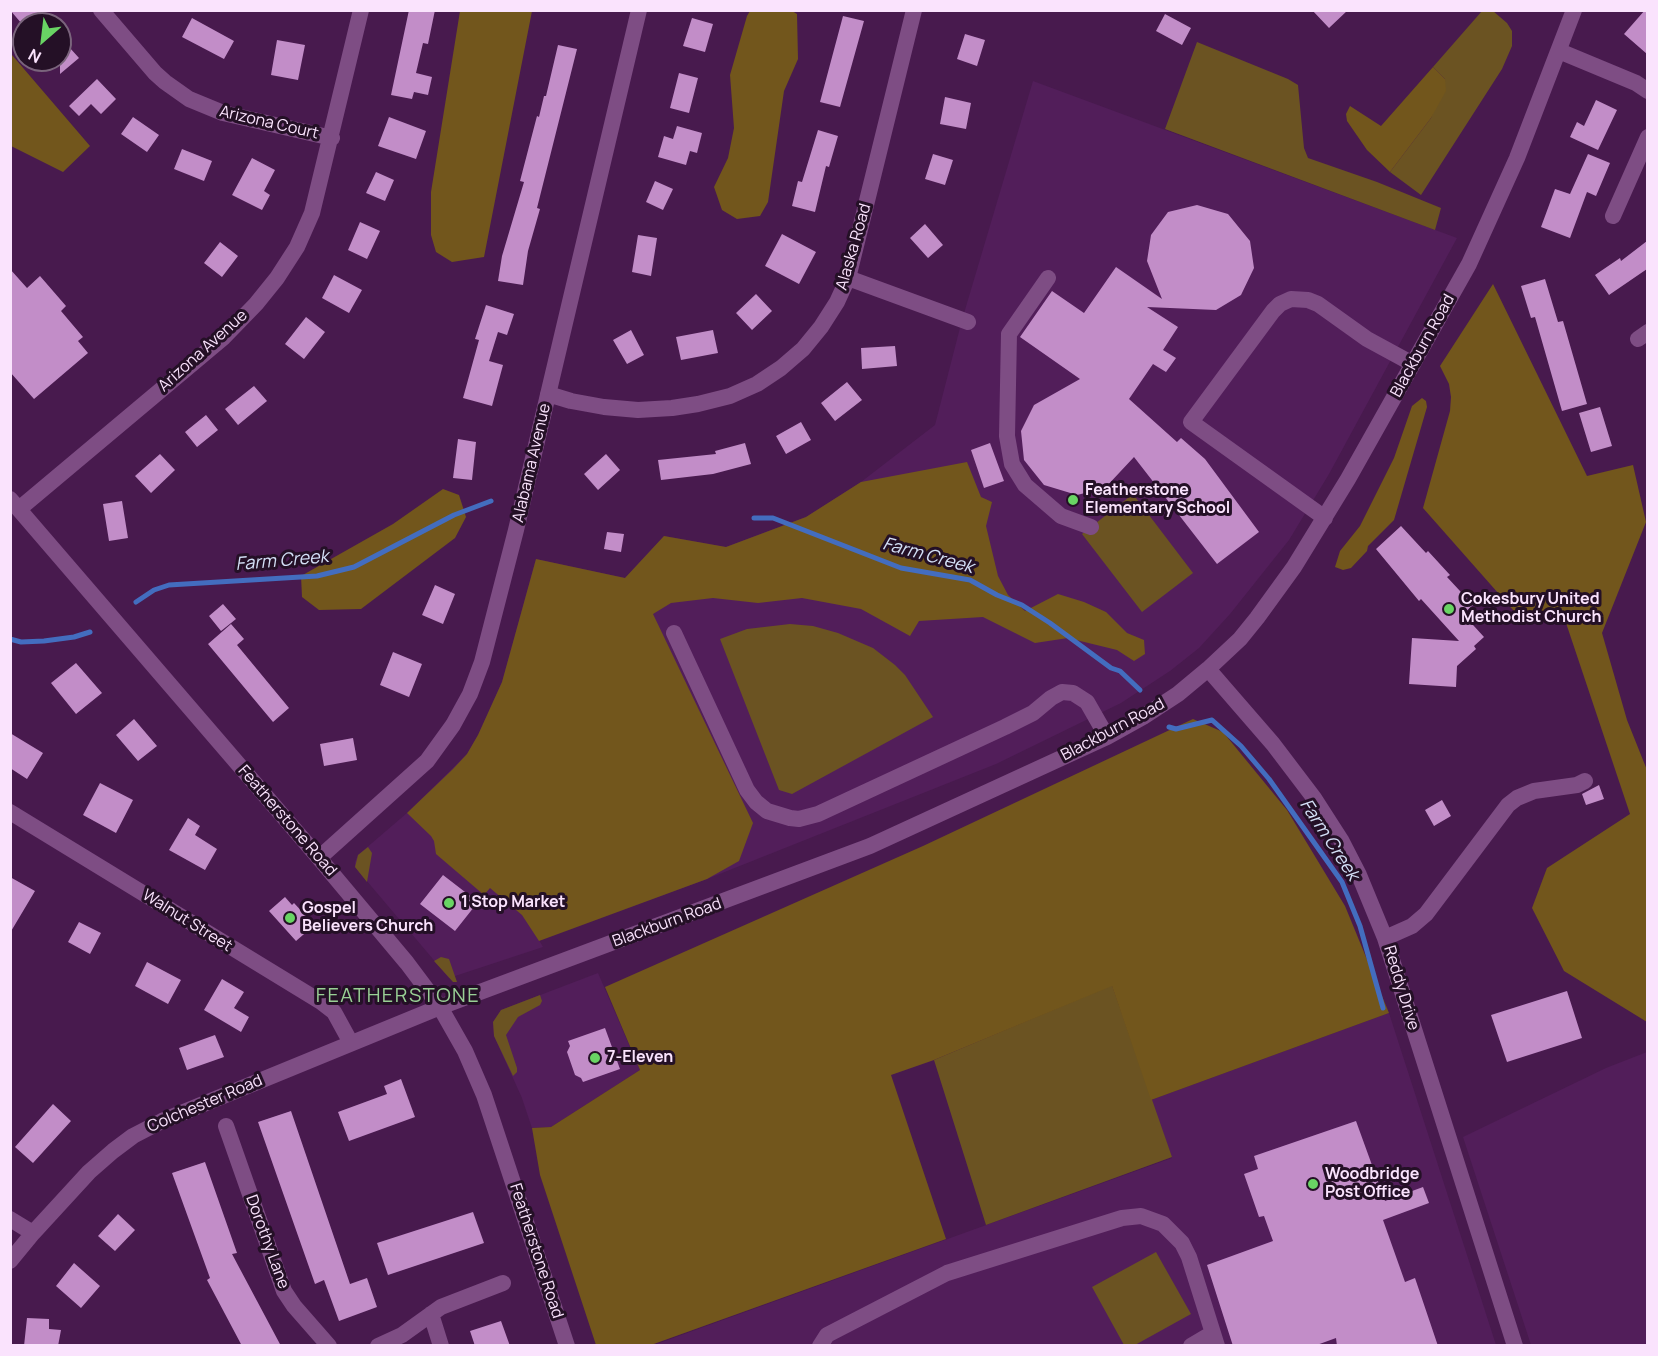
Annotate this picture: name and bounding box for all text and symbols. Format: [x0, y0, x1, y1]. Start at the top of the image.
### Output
north arrow [12, 12, 72, 72]
text: N [24, 44, 45, 69]
street label: Arizona Court [218, 102, 320, 144]
street label: Alaska Road [832, 202, 876, 292]
street label: Blackburn Road [1387, 291, 1459, 401]
street label: Arizona Avenue [154, 306, 252, 396]
street label: Alabama Avenue [509, 402, 555, 524]
place label: Featherstone Elementary School [1085, 481, 1230, 519]
marker: Featherstone Elementary School [1066, 493, 1080, 507]
water label: Farm Creek [880, 534, 976, 578]
water label: Farm Creek [235, 546, 329, 576]
place label: Cokesbury United Methodist Church [1461, 590, 1602, 628]
marker: Cokesbury United Methodist Church [1442, 602, 1456, 616]
street label: Blackburn Road [1058, 695, 1168, 765]
street label: Featherstone Road [234, 762, 340, 880]
water label: Farm Creek [1295, 795, 1363, 885]
street label: Walnut Street [138, 886, 236, 956]
place label: 1 Stop Market [461, 893, 565, 913]
street label: Blackburn Road [610, 894, 724, 952]
marker: 1 Stop Market [442, 896, 456, 910]
place label: Gospel Believers Church [302, 899, 433, 937]
marker: Gospel Believers Church [283, 911, 297, 925]
street label: Reddy Drive [1379, 943, 1423, 1033]
district label: FEATHERSTONE [316, 984, 480, 1008]
place label: 7-Eleven [607, 1048, 673, 1068]
marker: 7-Eleven [588, 1051, 602, 1065]
street label: Colchester Road [145, 1071, 265, 1137]
place label: Woodbridge Post Office [1325, 1165, 1419, 1203]
marker: Woodbridge Post Office [1306, 1177, 1320, 1191]
street label: Featherstone Road [505, 1181, 567, 1321]
street label: Dorothy Lane [241, 1192, 293, 1292]

